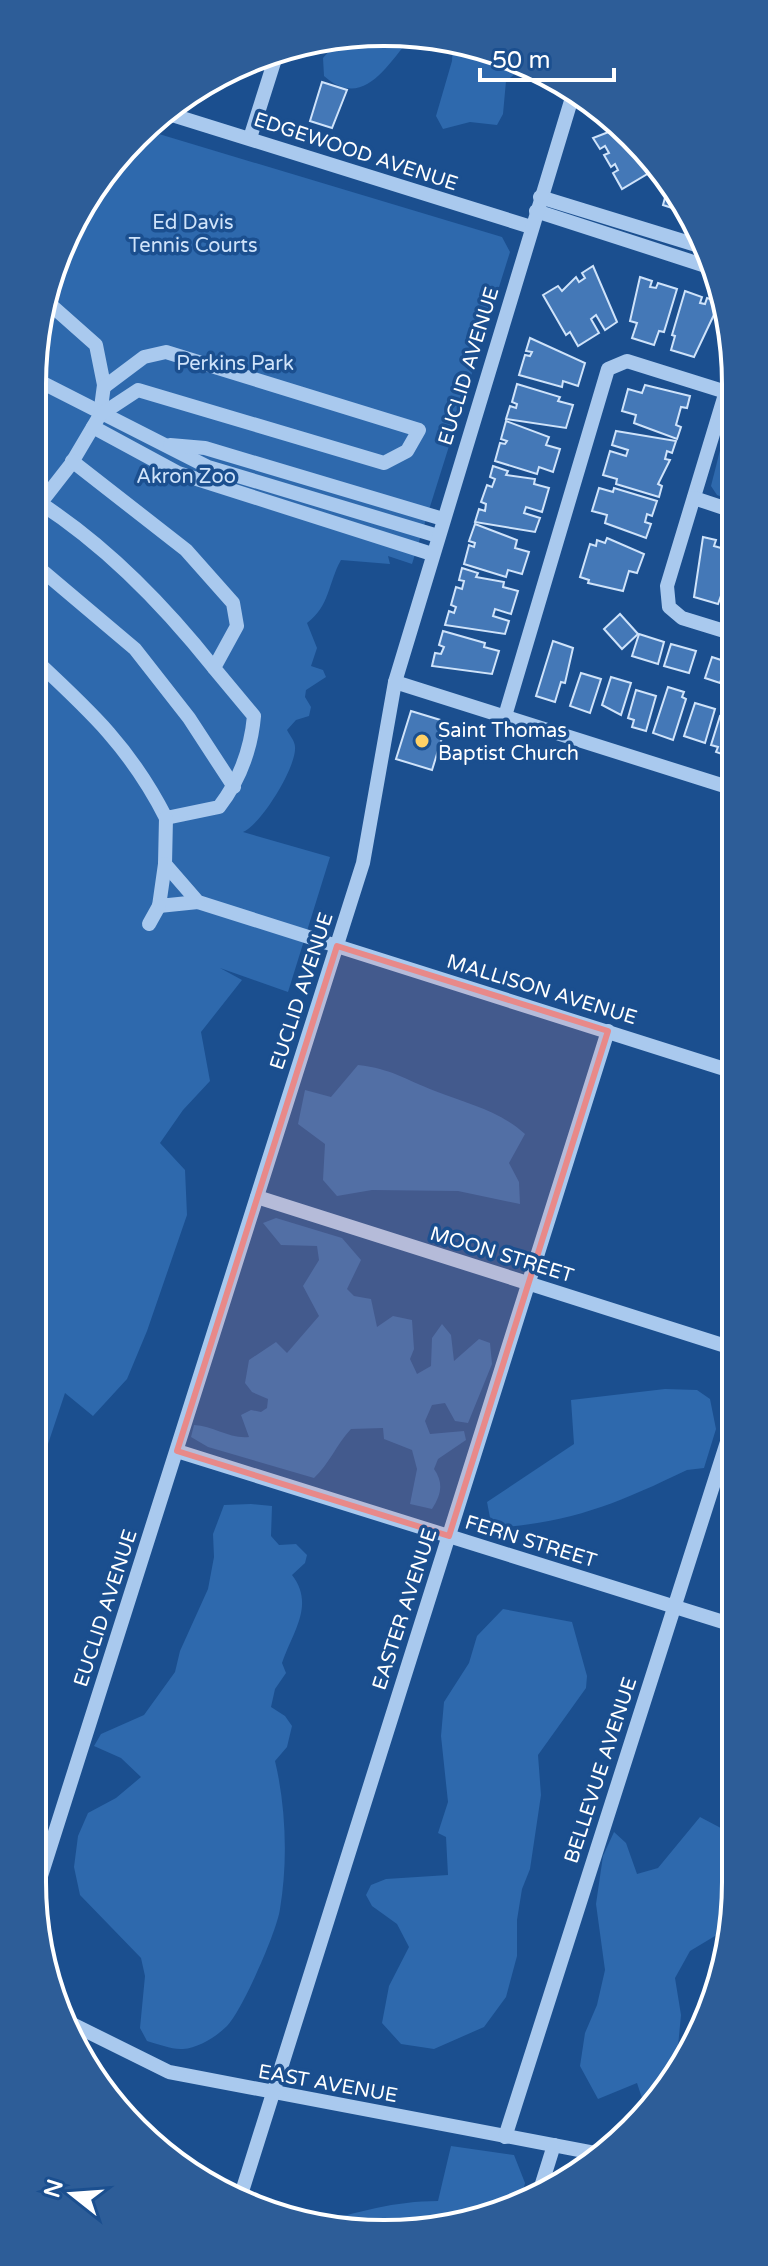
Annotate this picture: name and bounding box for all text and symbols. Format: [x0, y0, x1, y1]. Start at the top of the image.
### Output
scale bar [480, 32, 614, 82]
text: 50 m [492, 46, 550, 75]
street label: EDGEWOOD AVENUE [251, 108, 461, 196]
park label: Ed Davis Tennis Courts [128, 211, 258, 258]
street label: EUCLID AVENUE [434, 284, 504, 448]
park label: Perkins Park [176, 352, 294, 376]
park label: Akron Zoo [136, 465, 236, 489]
place label: Saint Thomas Baptist Church [438, 719, 579, 766]
marker: Saint Thomas Baptist Church [413, 732, 431, 750]
street label: EUCLID AVENUE [265, 910, 339, 1073]
street label: MALLISON AVENUE [444, 950, 640, 1030]
street label: MOON STREET [427, 1222, 576, 1288]
street label: FERN STREET [462, 1511, 599, 1573]
street label: EASTER AVENUE [368, 1526, 442, 1693]
street label: EUCLID AVENUE [69, 1527, 143, 1690]
street label: BELLEVUE AVENUE [560, 1674, 642, 1866]
street label: EAST AVENUE [256, 2060, 399, 2108]
north arrow [32, 2154, 112, 2234]
text: N [39, 2176, 69, 2201]

